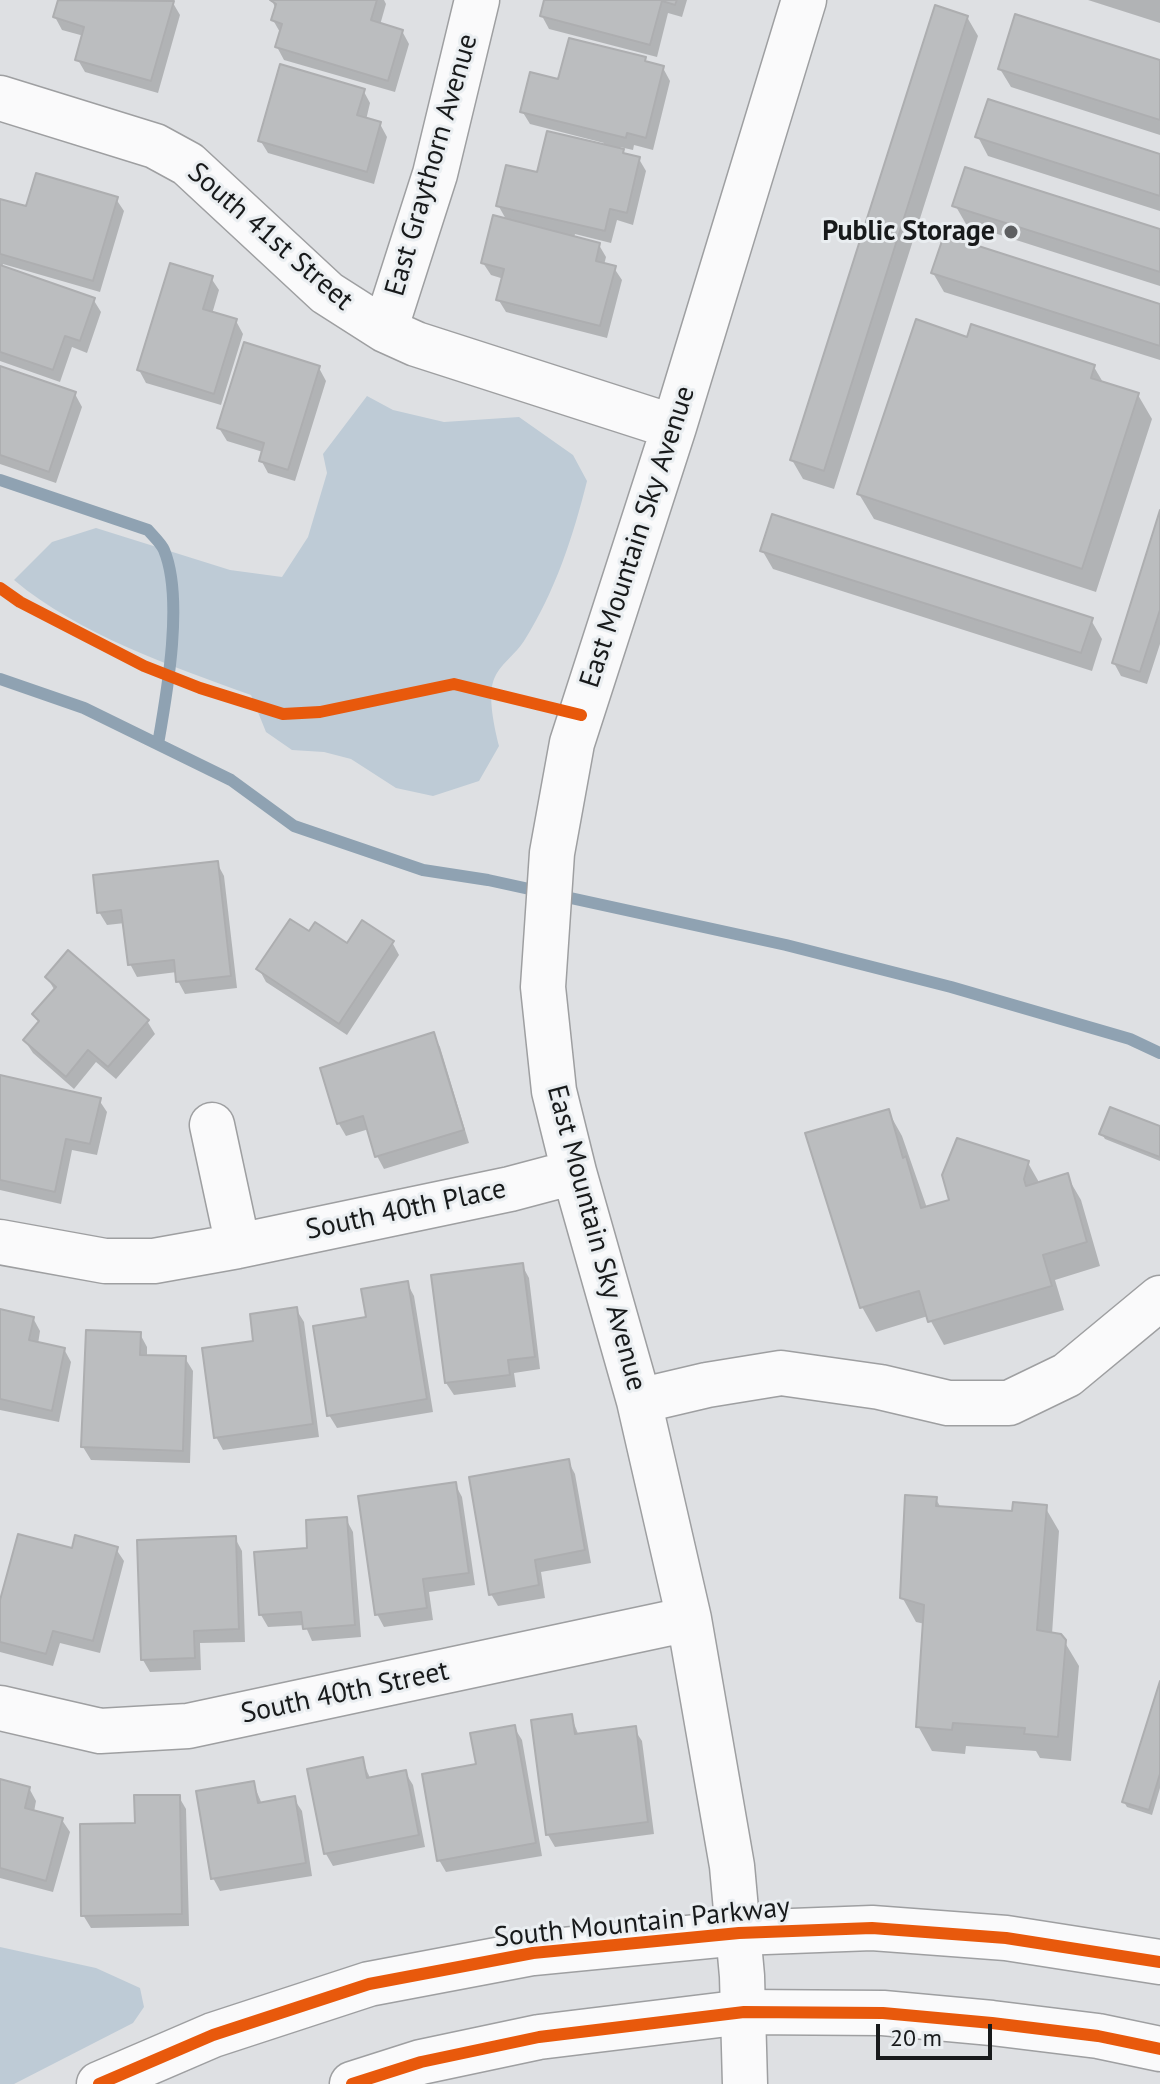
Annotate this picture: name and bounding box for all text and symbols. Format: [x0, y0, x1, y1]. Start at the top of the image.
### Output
street label: East Graythorn Avenue [379, 30, 485, 300]
street label: South 41st Street [180, 156, 360, 318]
place label: Public Storage [822, 215, 995, 249]
marker: Public Storage [1002, 223, 1020, 241]
street label: East Mountain Sky Avenue [573, 382, 703, 692]
street label: East Mountain Sky Avenue [539, 1082, 653, 1394]
street label: South 40th Place [303, 1172, 509, 1248]
street label: South 40th Street [238, 1655, 452, 1731]
street label: South Mountain Parkway [492, 1891, 792, 1955]
scale bar [880, 2008, 996, 2058]
text: 20 m [890, 2022, 942, 2053]

